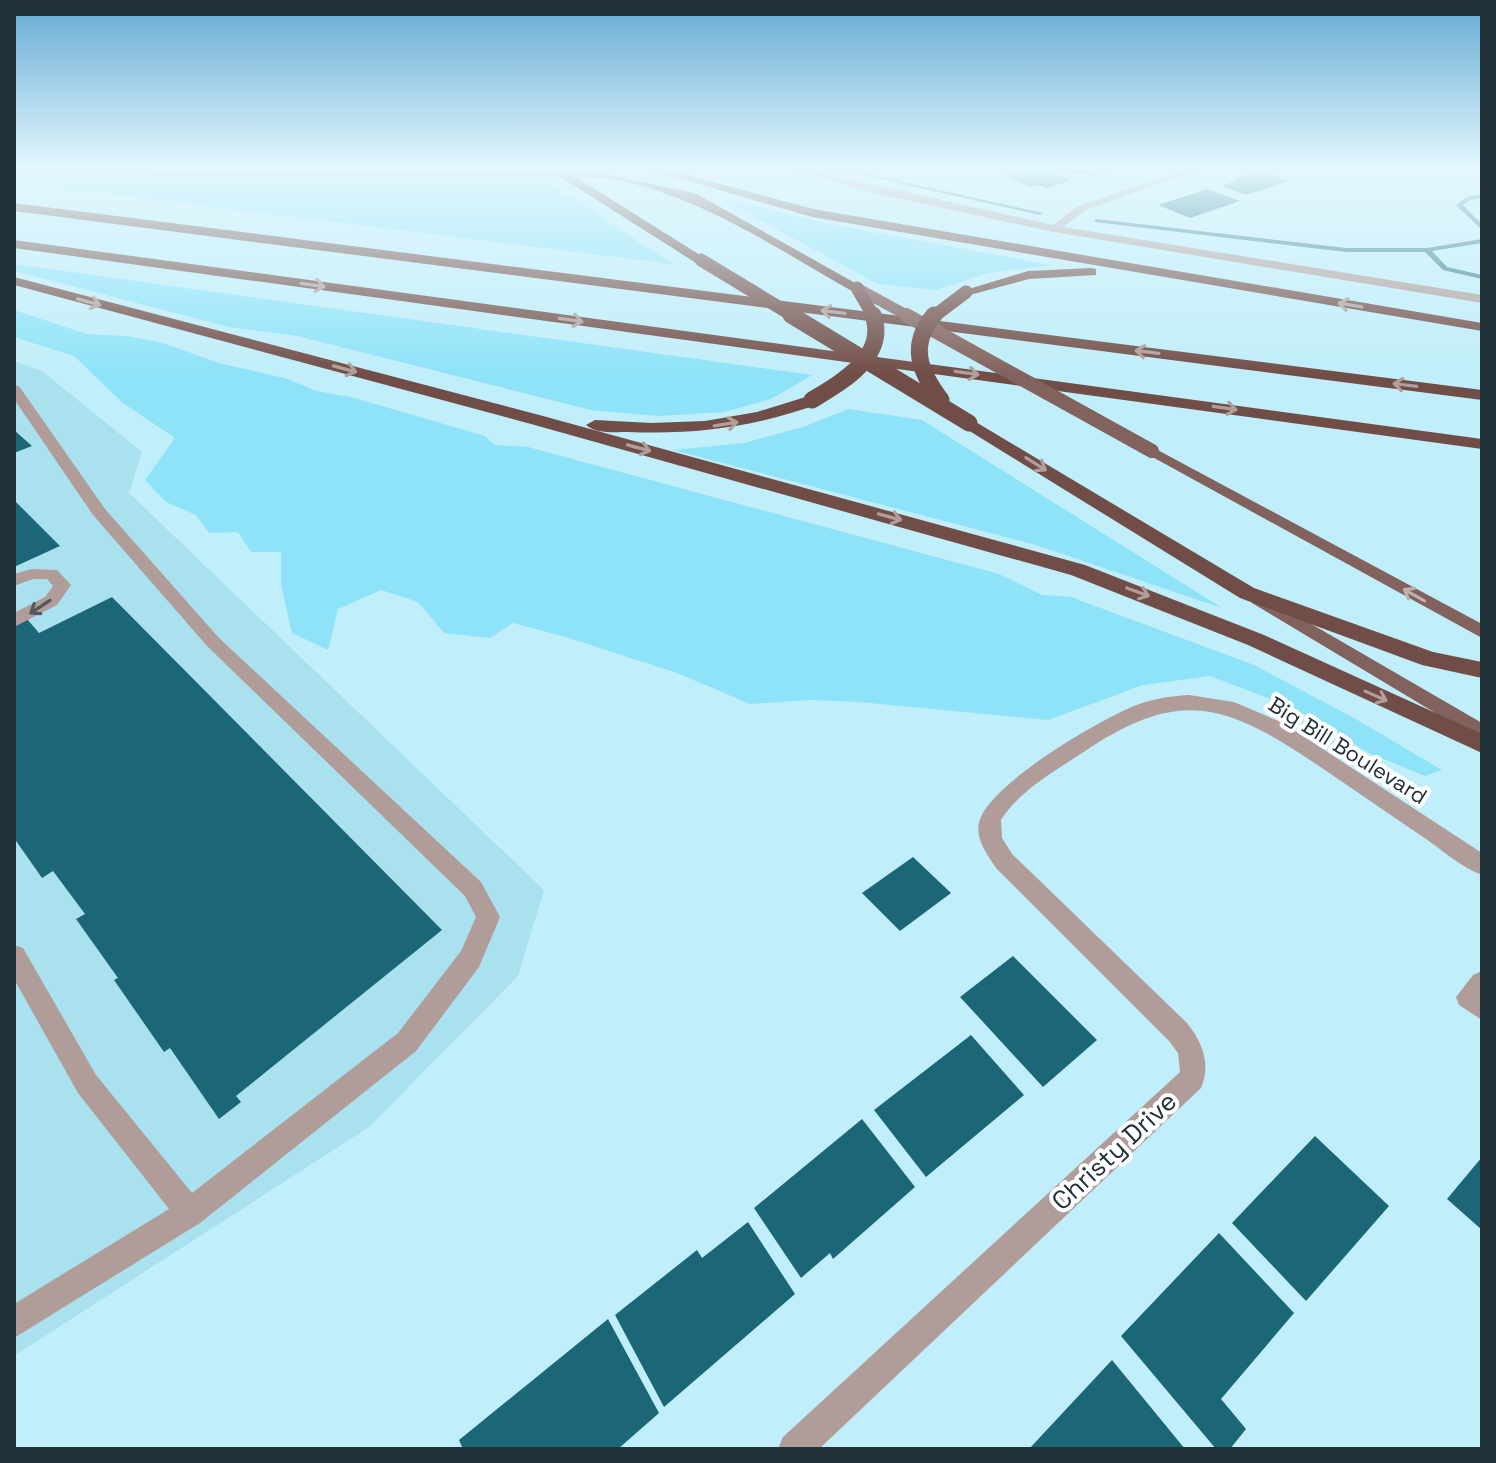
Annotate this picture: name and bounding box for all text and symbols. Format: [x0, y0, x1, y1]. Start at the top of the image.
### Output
one-way arrow [300, 278, 325, 293]
one-way arrow [76, 295, 102, 310]
one-way arrow [1338, 296, 1363, 311]
one-way arrow [821, 304, 846, 319]
one-way arrow [557, 312, 584, 327]
one-way arrow [1135, 344, 1160, 359]
one-way arrow [332, 363, 358, 378]
one-way arrow [953, 366, 980, 381]
one-way arrow [1392, 377, 1418, 392]
one-way arrow [1211, 401, 1238, 416]
one-way arrow [713, 416, 738, 431]
one-way arrow [625, 441, 651, 456]
one-way arrow [1024, 456, 1047, 472]
one-way arrow [876, 510, 902, 525]
one-way arrow [1125, 586, 1150, 601]
one-way arrow [1402, 586, 1426, 602]
one-way arrow [29, 600, 52, 616]
one-way arrow [1364, 689, 1388, 704]
street label: Big Bill Boulevard [1263, 690, 1433, 810]
street label: Christy Drive [1044, 1084, 1184, 1218]

